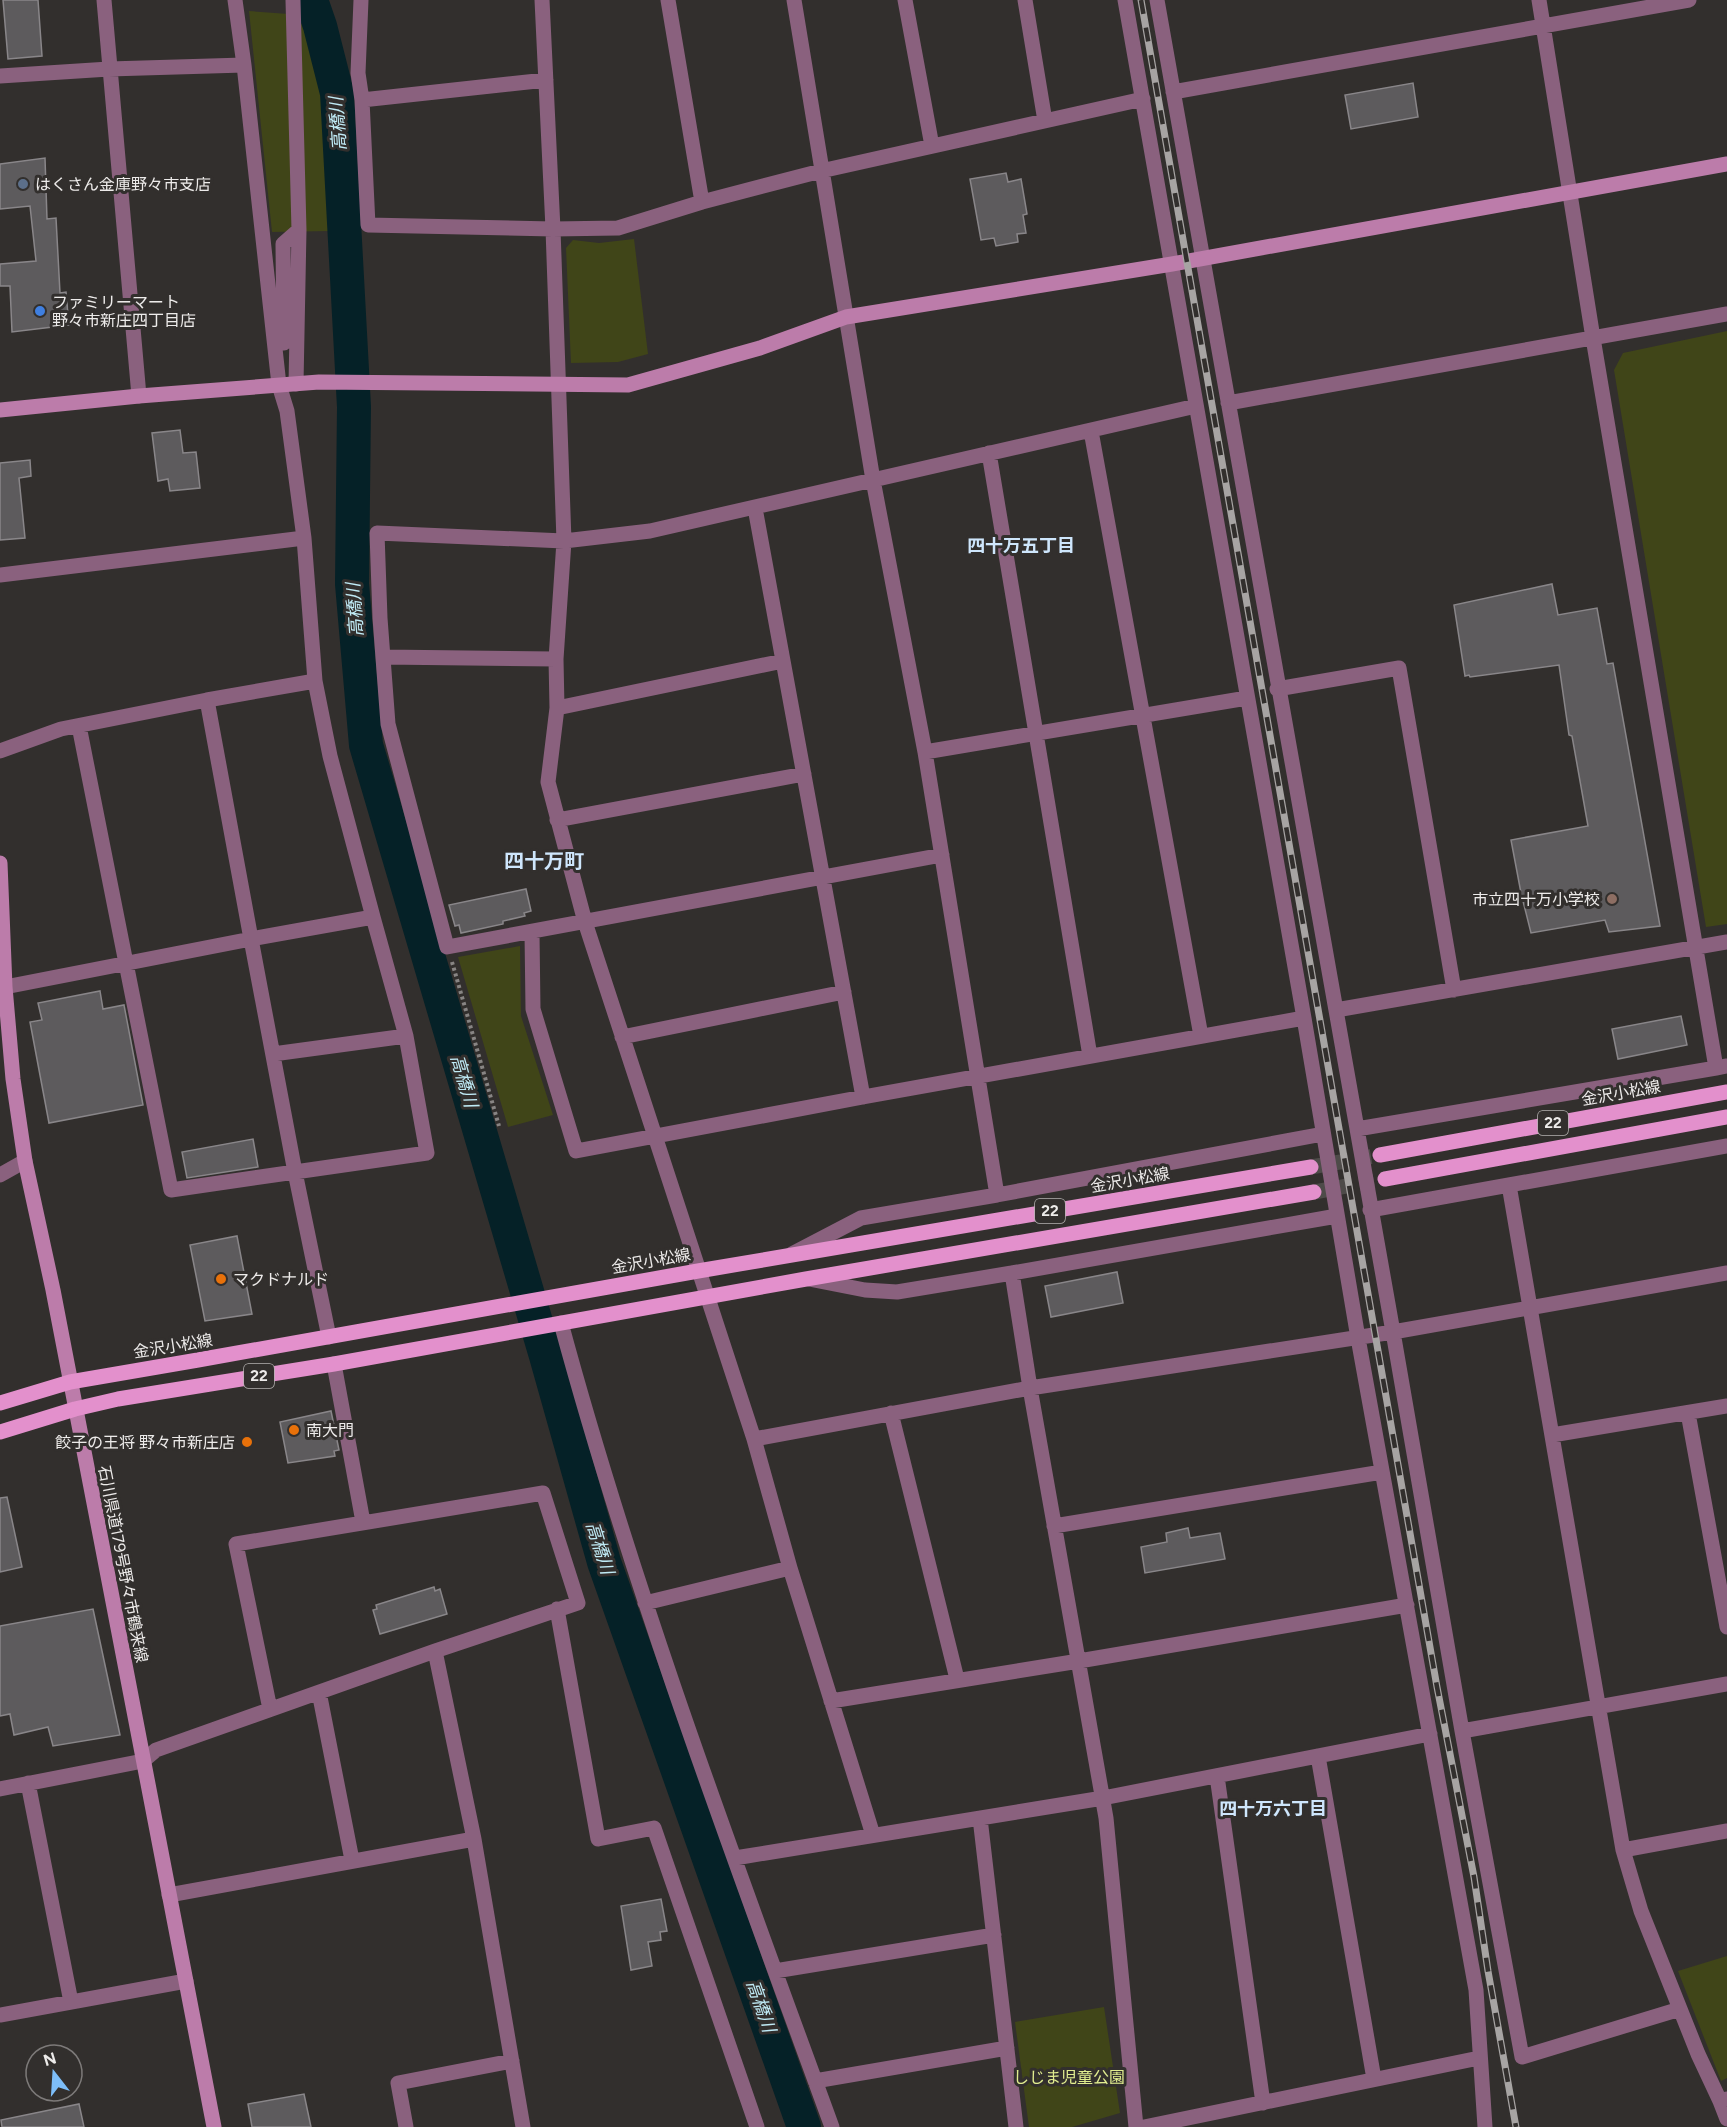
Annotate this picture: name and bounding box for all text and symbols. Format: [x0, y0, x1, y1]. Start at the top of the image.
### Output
water label: 高橋川 [325, 94, 351, 152]
place label: はくさん金庫野々市支店 [35, 175, 211, 194]
marker: はくさん金庫野々市支店 [16, 177, 30, 191]
place label: ファミリーマート 野々市新庄四丁目店 [52, 293, 196, 330]
marker: ファミリーマート 野々市新庄四丁目店 [33, 304, 47, 318]
district label: 四十万五丁目 [967, 535, 1075, 557]
water label: 高橋川 [342, 580, 368, 638]
district label: 四十万町 [504, 849, 584, 873]
place label: 市立四十万小学校 [1472, 890, 1600, 909]
marker: 市立四十万小学校 [1605, 892, 1619, 906]
water label: 高橋川 [446, 1052, 483, 1112]
street label: 金沢小松線 [1580, 1077, 1662, 1109]
road number: 22 [1538, 1111, 1568, 1135]
street label: 金沢小松線 [1089, 1164, 1171, 1196]
road number: 22 [1035, 1199, 1065, 1223]
street label: 金沢小松線 [610, 1245, 692, 1277]
place label: マクドナルド [233, 1270, 329, 1289]
marker: マクドナルド [214, 1272, 228, 1286]
street label: 金沢小松線 [132, 1330, 214, 1362]
road number: 22 [244, 1364, 274, 1388]
place label: 南大門 [306, 1421, 354, 1440]
marker: 南大門 [287, 1423, 301, 1437]
place label: 餃子の王将 野々市新庄店 [55, 1433, 235, 1452]
marker: 餃子の王将 野々市新庄店 [240, 1435, 254, 1449]
street label: 石川県道179号野々市鶴来線 [95, 1464, 151, 1664]
water label: 高橋川 [582, 1519, 619, 1579]
district label: 四十万六丁目 [1219, 1798, 1327, 1820]
water label: 高橋川 [742, 1977, 781, 2037]
north arrow [24, 2043, 84, 2103]
text: N [41, 2048, 58, 2070]
park label: しじま児童公園 [1013, 2068, 1125, 2087]

